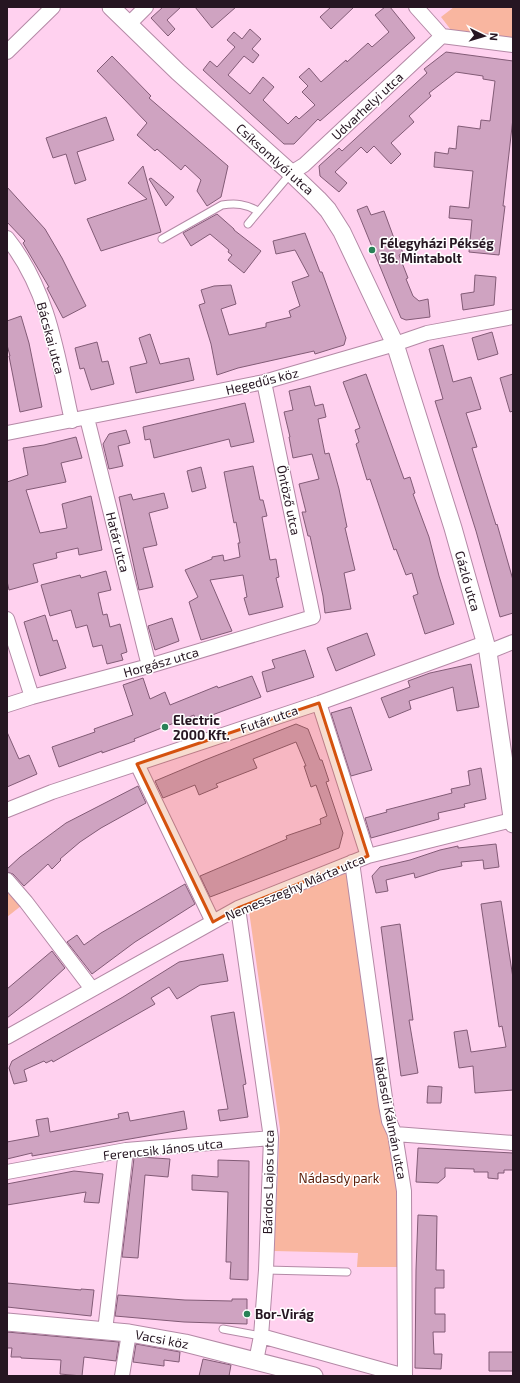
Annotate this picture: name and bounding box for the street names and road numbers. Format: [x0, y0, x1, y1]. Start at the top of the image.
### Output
street label: Udvarhelyi utca [328, 69, 406, 143]
street label: Csíksomlyói utca [233, 120, 317, 198]
street label: Bácskai utca [34, 300, 68, 376]
street label: Hegedűs köz [224, 364, 300, 398]
street label: Öntöző utca [274, 463, 304, 537]
street label: Határ utca [103, 510, 133, 574]
street label: Gázló utca [452, 549, 484, 613]
street label: Horgász utca [122, 644, 200, 680]
street label: Futár utca [238, 702, 300, 736]
street label: Nemesszeghy Márta utca [223, 850, 367, 924]
street label: Nádasdi Kálmán utca [371, 1055, 411, 1181]
street label: Bárdos Lajos utca [259, 1130, 277, 1234]
street label: Ferencsik János utca [102, 1135, 224, 1163]
street label: Vacsi köz [134, 1326, 190, 1352]

